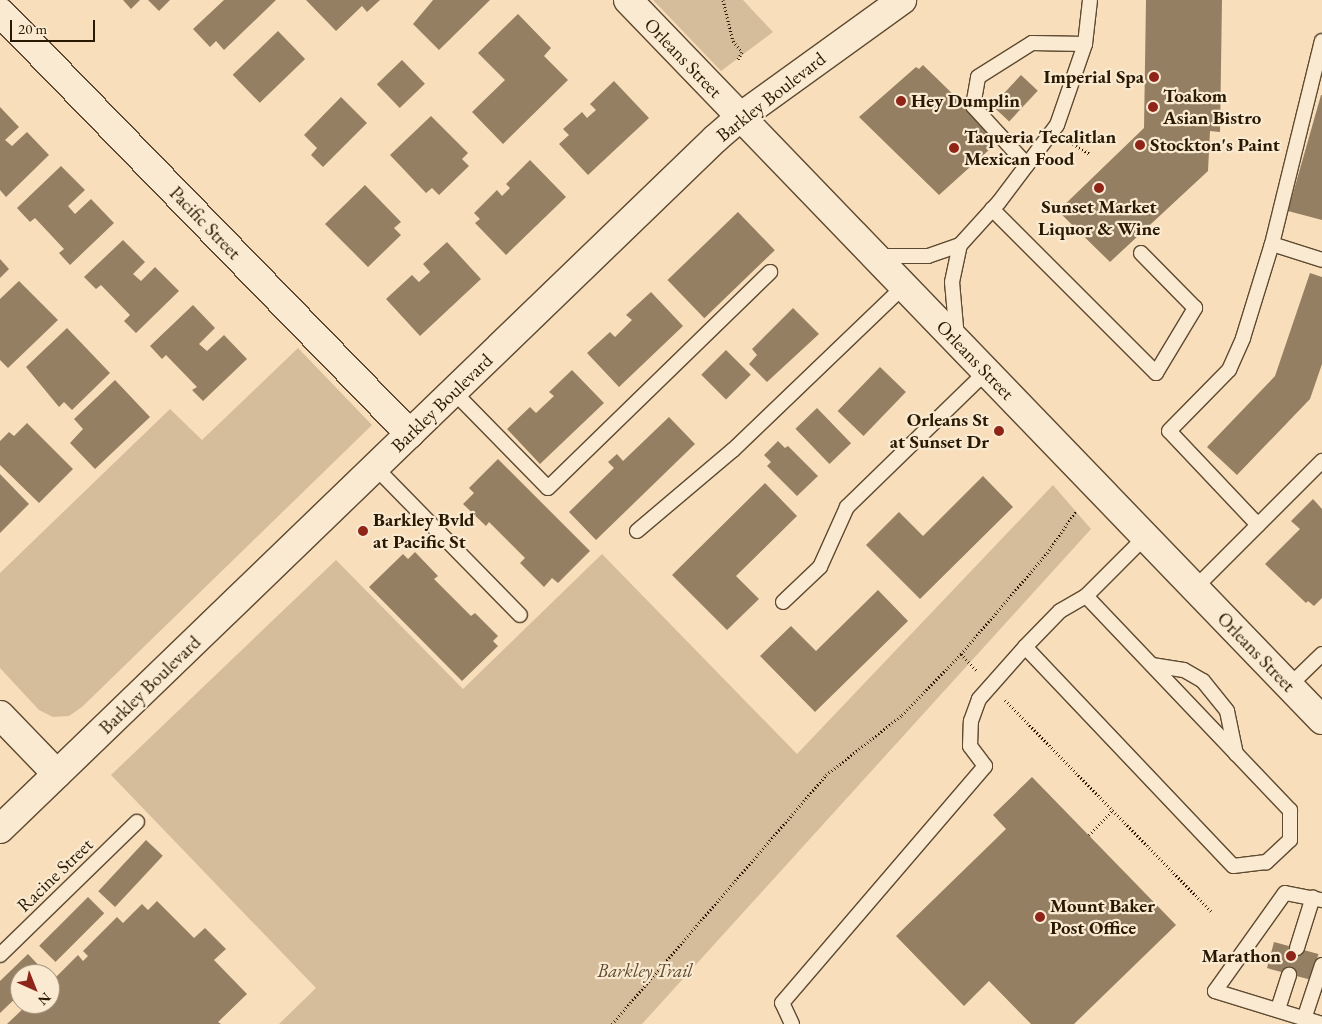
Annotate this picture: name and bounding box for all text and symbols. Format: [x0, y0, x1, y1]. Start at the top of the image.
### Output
scale bar [12, 10, 98, 42]
street label: Orleans Street [639, 13, 727, 103]
text: 20 m [18, 19, 47, 38]
street label: Barkley Boulevard [712, 47, 830, 147]
place label: Imperial Spa [1044, 66, 1144, 88]
marker: Imperial Spa [1148, 71, 1160, 83]
place label: Toakom Asian Bistro [1163, 85, 1261, 129]
place label: Hey Dumplin [911, 90, 1020, 112]
marker: Hey Dumplin [895, 95, 907, 107]
marker: Toakom Asian Bistro [1147, 101, 1159, 113]
place label: Taqueria Tecalitlan Mexican Food [964, 126, 1116, 170]
place label: Stockton's Paint [1150, 134, 1280, 156]
marker: Stockton's Paint [1134, 139, 1146, 151]
marker: Taqueria Tecalitlan Mexican Food [948, 142, 960, 154]
street label: Pacific Street [165, 182, 245, 264]
marker: Sunset Market Liquor & Wine [1093, 182, 1105, 194]
place label: Sunset Market Liquor & Wine [1038, 196, 1160, 240]
street label: Orleans Street [931, 315, 1019, 405]
street label: Barkley Boulevard [387, 349, 497, 457]
place label: Orleans St at Sunset Dr [890, 409, 989, 453]
marker: Orleans St at Sunset Dr [993, 425, 1005, 437]
place label: Barkley Bvld at Pacific St [373, 509, 474, 553]
marker: Barkley Bvld at Pacific St [357, 525, 369, 537]
street label: Orleans Street [1212, 607, 1300, 697]
street label: Barkley Boulevard [95, 631, 205, 739]
street label: Racine Street [12, 833, 98, 917]
place label: Mount Baker Post Office [1050, 895, 1155, 939]
marker: Mount Baker Post Office [1034, 911, 1046, 923]
place label: Marathon [1201, 945, 1281, 967]
marker: Marathon [1285, 950, 1297, 962]
park label: Barkley Trail [597, 960, 693, 982]
north arrow [10, 964, 60, 1014]
text: N [34, 989, 55, 1009]

